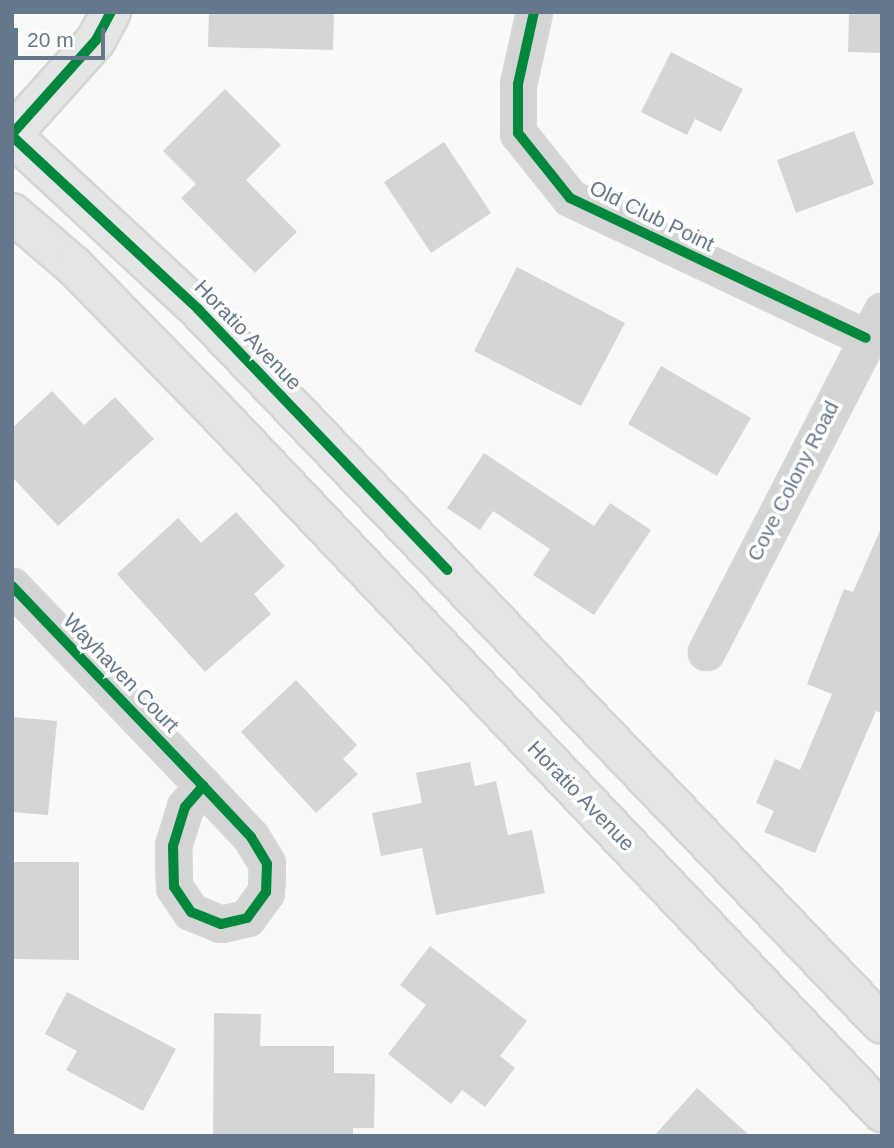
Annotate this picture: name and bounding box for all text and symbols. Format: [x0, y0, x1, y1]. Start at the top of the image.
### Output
scale bar [18, 14, 108, 58]
text: 20 m [27, 28, 74, 51]
street label: Old Club Point [586, 175, 718, 257]
street label: Horatio Avenue [189, 274, 307, 396]
street label: Cove Colony Road [742, 397, 844, 565]
street label: Wayhaven Court [58, 608, 184, 738]
street label: Horatio Avenue [522, 735, 640, 857]

